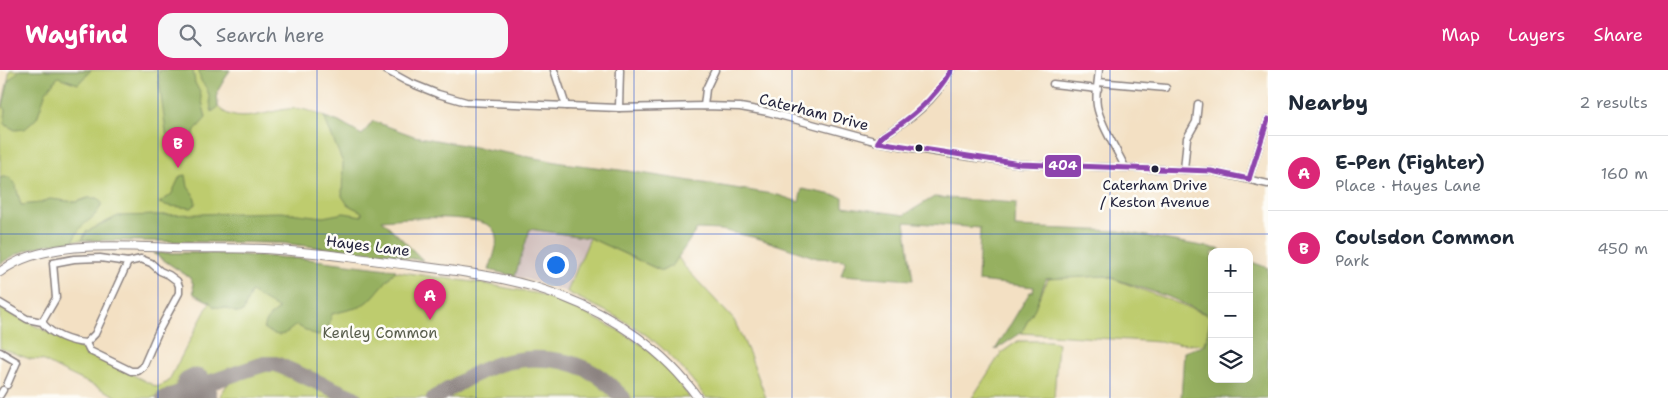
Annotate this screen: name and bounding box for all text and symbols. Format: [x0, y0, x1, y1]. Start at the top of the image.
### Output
search box [158, 13, 508, 58]
text: Wayfind [25, 19, 128, 51]
icon: search [176, 21, 204, 49]
text: Search here [216, 23, 324, 48]
text: Map [1442, 23, 1480, 47]
text: Layers [1508, 23, 1565, 47]
text: Share [1593, 23, 1643, 47]
street label: Caterham Drive [757, 89, 871, 135]
text: Nearby [1288, 89, 1368, 117]
text: 2 results [1579, 92, 1648, 113]
pin: B [162, 127, 194, 168]
unlabelled marker [914, 143, 924, 153]
text: E-Pen (Fighter) [1335, 150, 1485, 175]
line badge: 404 [1044, 154, 1082, 178]
text: 404 [1048, 156, 1078, 174]
text: A [1298, 163, 1310, 184]
text: 160 m [1601, 163, 1648, 184]
marker: Caterham Drive / Keston Avenue [1150, 164, 1160, 174]
text: Place · Hayes Lane [1335, 175, 1481, 196]
place label: Caterham Drive / Keston Avenue [1100, 176, 1210, 211]
text: Coulsdon Common [1335, 225, 1515, 250]
street label: Hayes Lane [325, 231, 411, 261]
text: B [1299, 238, 1309, 259]
text: 450 m [1597, 238, 1648, 259]
map controls [1208, 248, 1253, 383]
button: + [1208, 248, 1253, 293]
text: Park [1335, 250, 1369, 271]
your location [543, 252, 569, 278]
pin: A [414, 279, 446, 320]
button: − [1208, 293, 1253, 338]
park label: Kenley Common [322, 323, 438, 343]
button: layers [1208, 338, 1253, 383]

